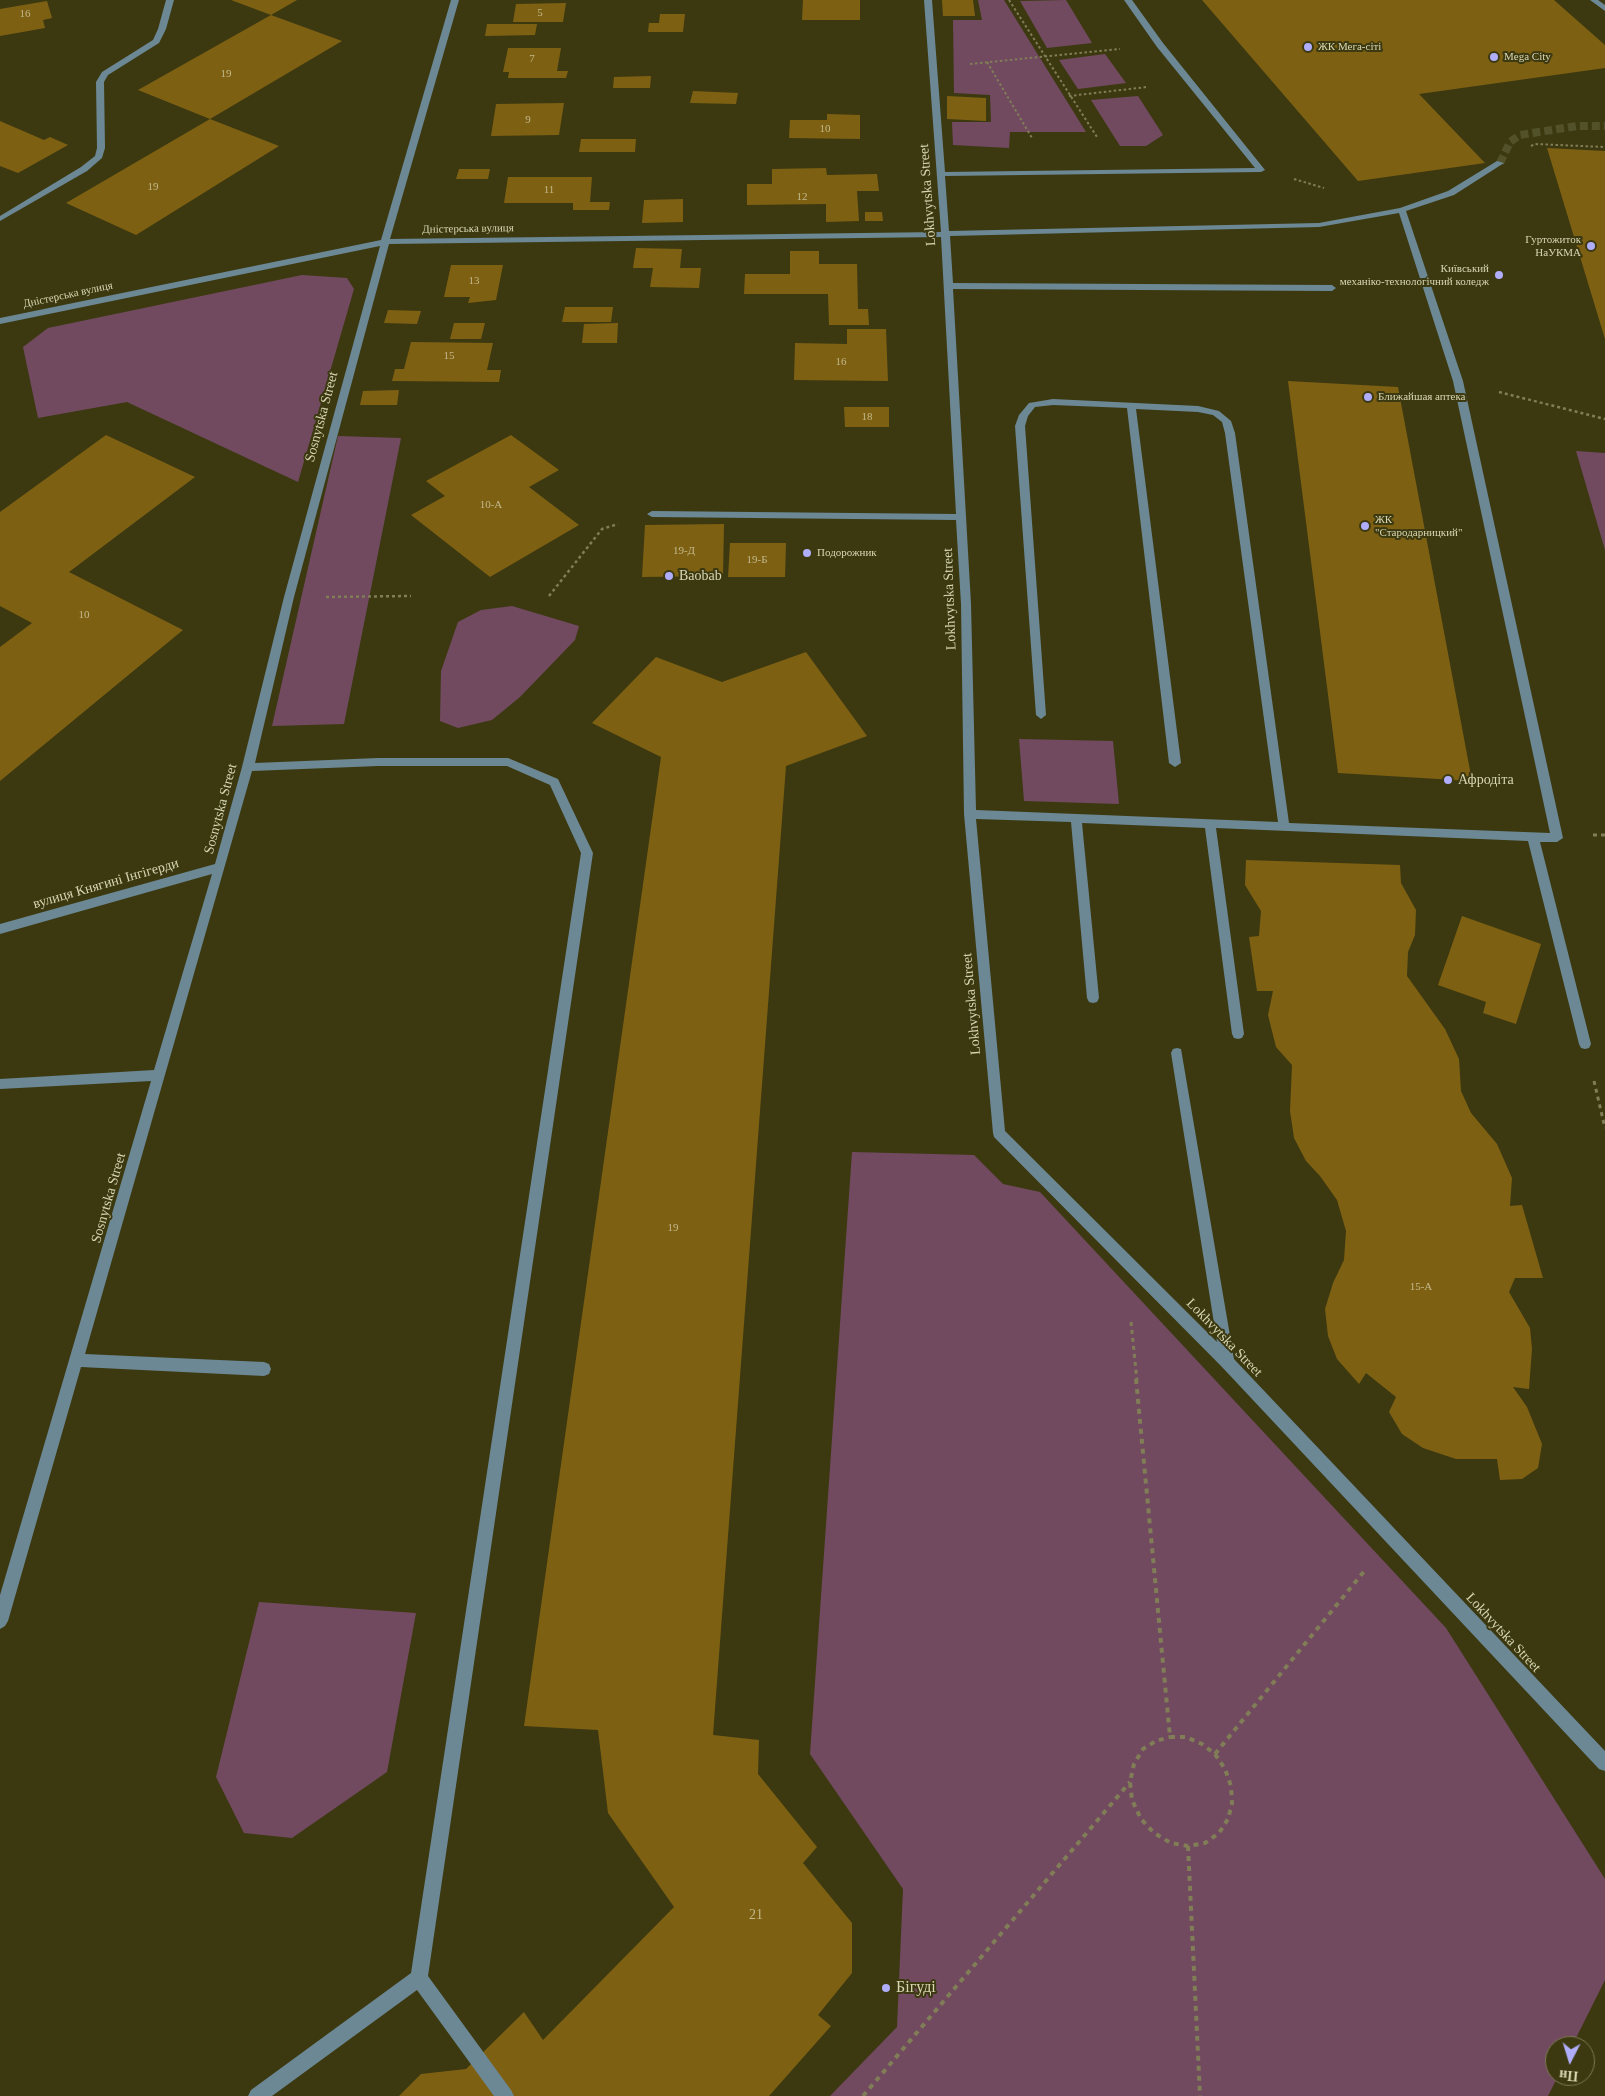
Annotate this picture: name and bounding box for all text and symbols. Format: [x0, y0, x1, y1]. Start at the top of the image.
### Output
house number: 5 [537, 6, 543, 20]
house number: 16 [20, 7, 30, 21]
place label: ЖК Мега-сіті [1318, 40, 1381, 54]
marker: ЖК Мега-сіті [1302, 41, 1314, 53]
place label: Mega City [1504, 50, 1551, 64]
marker: Mega City [1488, 51, 1500, 63]
house number: 7 [529, 52, 535, 66]
house number: 19 [220, 67, 232, 81]
house number: 9 [525, 113, 531, 127]
house number: 10 [820, 122, 830, 136]
street label: Lokhvytska Street [916, 143, 940, 247]
house number: 19 [148, 180, 158, 194]
house number: 11 [544, 183, 554, 197]
house number: 12 [796, 190, 808, 204]
street label: Дністерська вулиця [422, 222, 514, 236]
place label: Гуртожиток НаУКМА [1525, 233, 1581, 259]
marker: Гуртожиток НаУКМА [1585, 240, 1597, 252]
place label: Київський механіко-технологічний коледж [1340, 262, 1489, 288]
marker: Київський механіко-технологічний коледж [1493, 269, 1505, 281]
house number: 13 [468, 274, 479, 288]
street label: Дністерська вулиця [22, 279, 114, 311]
house number: 15 [444, 349, 454, 363]
house number: 16 [836, 355, 846, 369]
street label: Sosnytska Street [302, 370, 342, 464]
place label: Ближайшая аптека [1378, 390, 1465, 404]
marker: Ближайшая аптека [1362, 391, 1374, 403]
house number: 18 [862, 410, 872, 424]
house number: 10-А [480, 498, 502, 512]
place label: ЖК "Стародарницкий" [1375, 513, 1462, 539]
marker: ЖК "Стародарницкий" [1359, 520, 1371, 532]
house number: 19-Д [673, 544, 695, 558]
place label: Подорожник [817, 546, 877, 560]
marker: Подорожник [801, 547, 813, 559]
street label: Lokhvytska Street [940, 548, 960, 650]
house number: 19-Б [747, 553, 767, 567]
place label: Baobab [679, 568, 722, 584]
marker: Baobab [663, 570, 675, 582]
house number: 10 [78, 608, 90, 622]
street label: Sosnytska Street [201, 762, 241, 856]
place label: Афродіта [1458, 772, 1514, 788]
marker: Афродіта [1442, 774, 1454, 786]
street label: вулиця Княгині Інгігерди [31, 855, 181, 913]
street label: Lokhvytska Street [959, 952, 985, 1056]
street label: Sosnytska Street [88, 1151, 130, 1245]
house number: 19 [668, 1221, 678, 1235]
house number: 15-А [1410, 1280, 1432, 1294]
street label: Lokhvytska Street [1182, 1295, 1266, 1381]
street label: Lokhvytska Street [1462, 1590, 1544, 1676]
house number: 21 [749, 1907, 763, 1923]
place label: Бігуді [896, 1978, 936, 1998]
marker: Бігуді [880, 1982, 892, 1994]
north arrow [1545, 2036, 1595, 2086]
text: Пн [1559, 2067, 1579, 2084]

